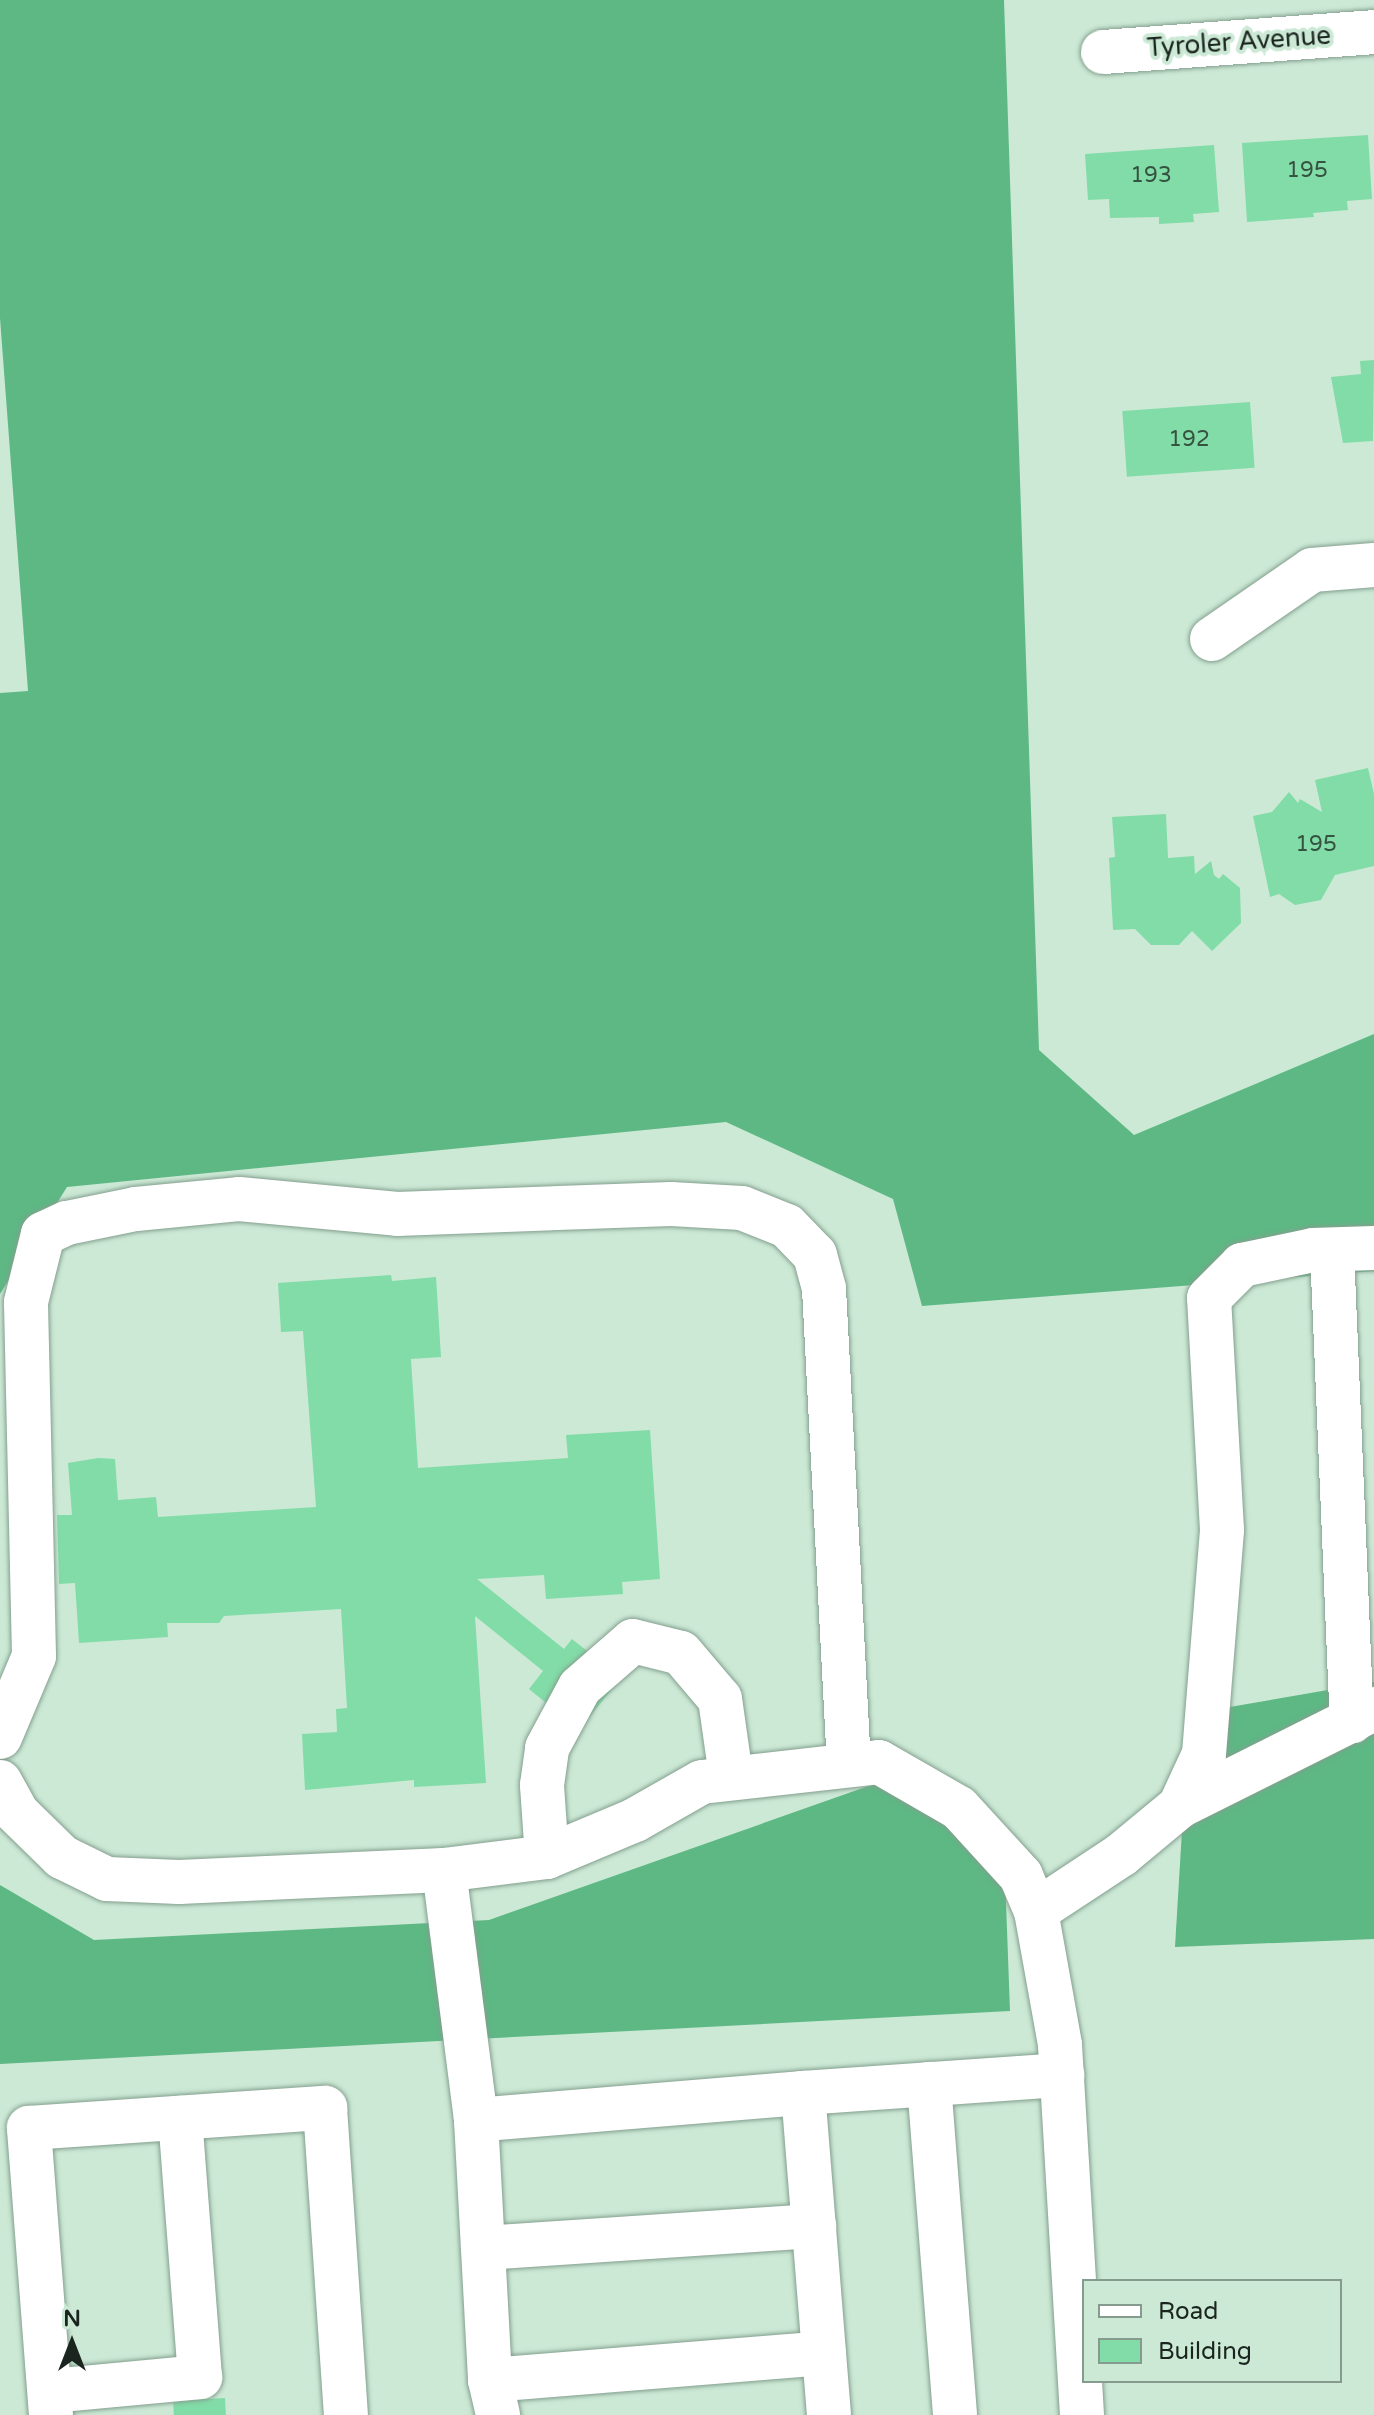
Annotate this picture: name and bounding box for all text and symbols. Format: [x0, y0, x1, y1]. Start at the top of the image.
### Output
street label: Tyroler Avenue [1146, 20, 1332, 64]
house number: 195 [1286, 158, 1328, 184]
house number: 193 [1130, 163, 1172, 189]
house number: 192 [1168, 427, 1210, 453]
house number: 195 [1295, 832, 1337, 858]
legend [1082, 2279, 1342, 2383]
text: Road [1158, 2297, 1218, 2326]
north arrow [32, 2303, 112, 2383]
text: N [63, 2306, 81, 2332]
text: Building [1158, 2337, 1252, 2366]

